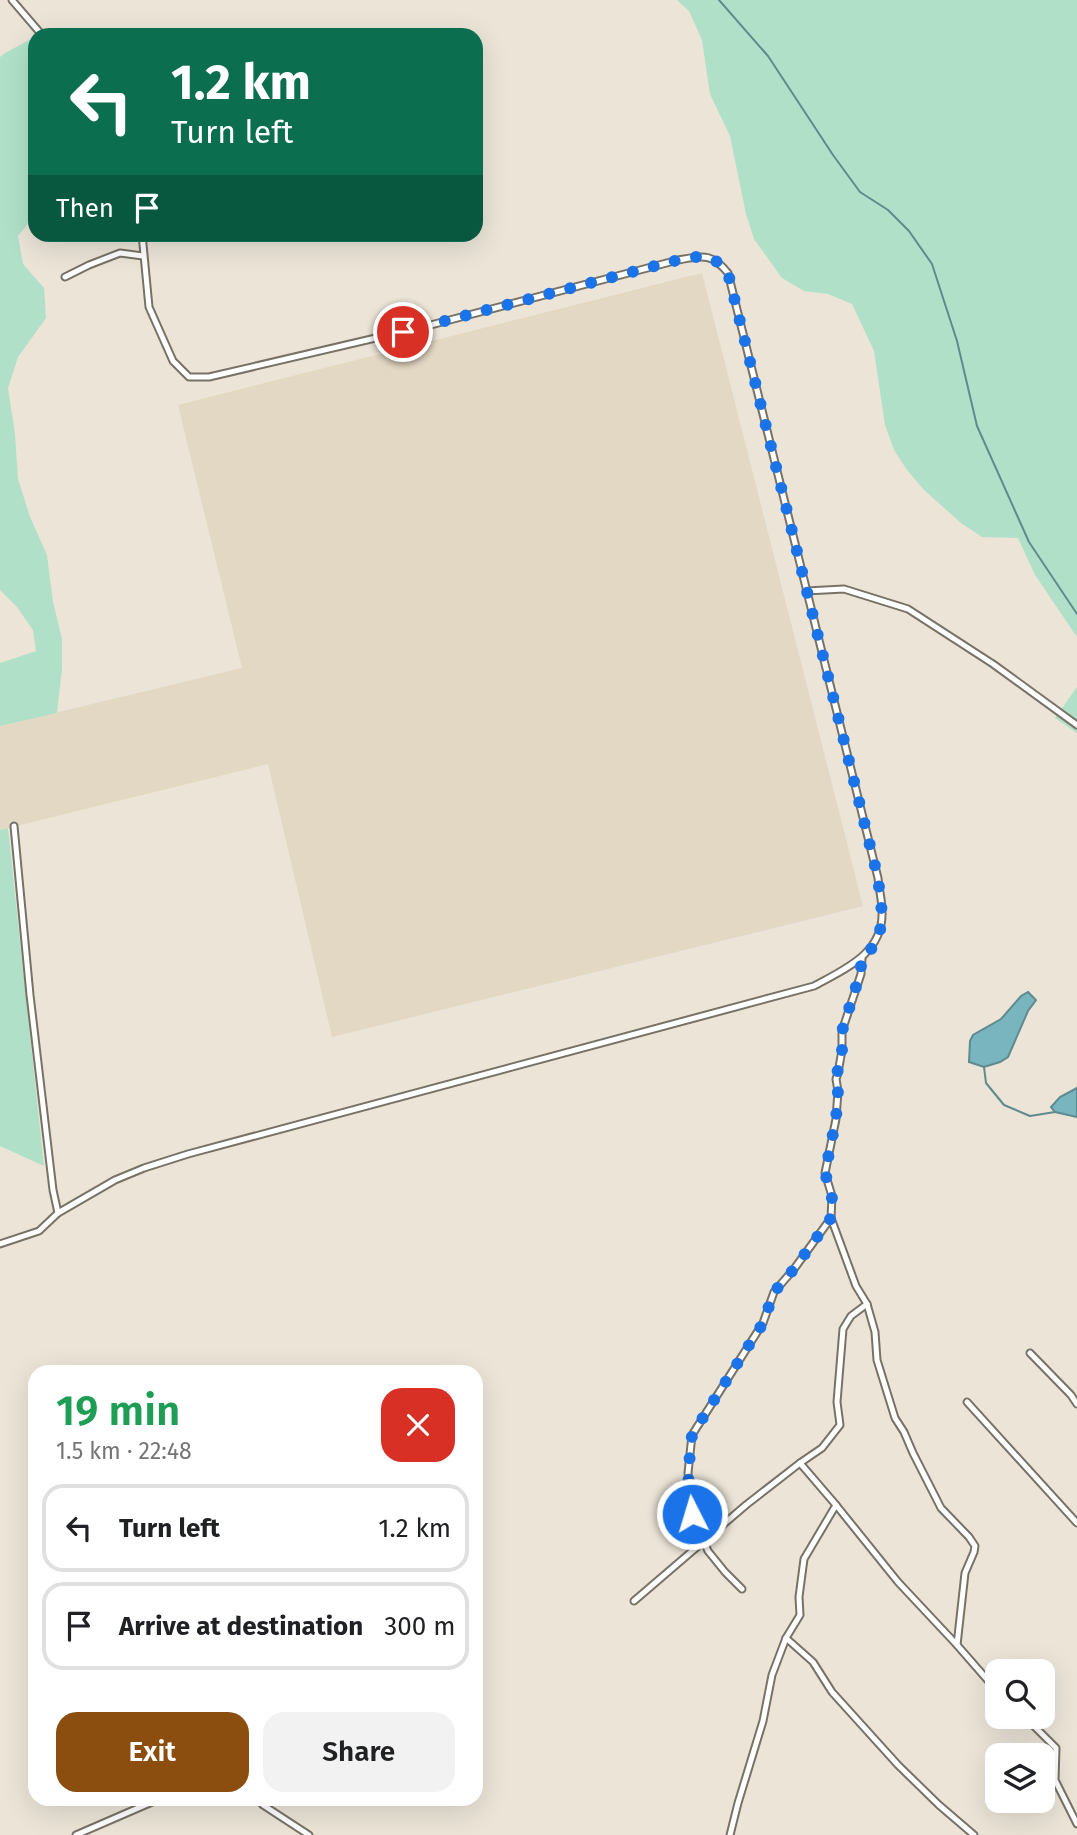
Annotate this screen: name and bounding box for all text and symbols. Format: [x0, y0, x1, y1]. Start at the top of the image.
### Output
text: 1.2 km [171, 53, 311, 112]
icon: left [56, 56, 147, 147]
text: Turn left [171, 113, 293, 151]
icon: arrive [128, 189, 166, 227]
text: Then [56, 193, 114, 224]
pin [373, 302, 433, 362]
icon: arrive [384, 313, 422, 351]
text: 19 min [56, 1386, 180, 1436]
button: close [381, 1388, 455, 1462]
text: 1.5 km · 22:48 [56, 1437, 192, 1465]
position arrow [655, 1477, 729, 1551]
icon: left [60, 1509, 98, 1547]
text: Turn left [119, 1513, 220, 1544]
text: 1.2 km [378, 1513, 451, 1544]
icon: arrive [60, 1607, 98, 1645]
text: Arrive at destination [119, 1611, 363, 1642]
text: 300 m [384, 1611, 455, 1642]
map controls [985, 1659, 1055, 1813]
button: search [985, 1659, 1055, 1729]
button: Exit [56, 1712, 249, 1792]
button: Share [263, 1712, 455, 1792]
button: layers [985, 1743, 1055, 1813]

